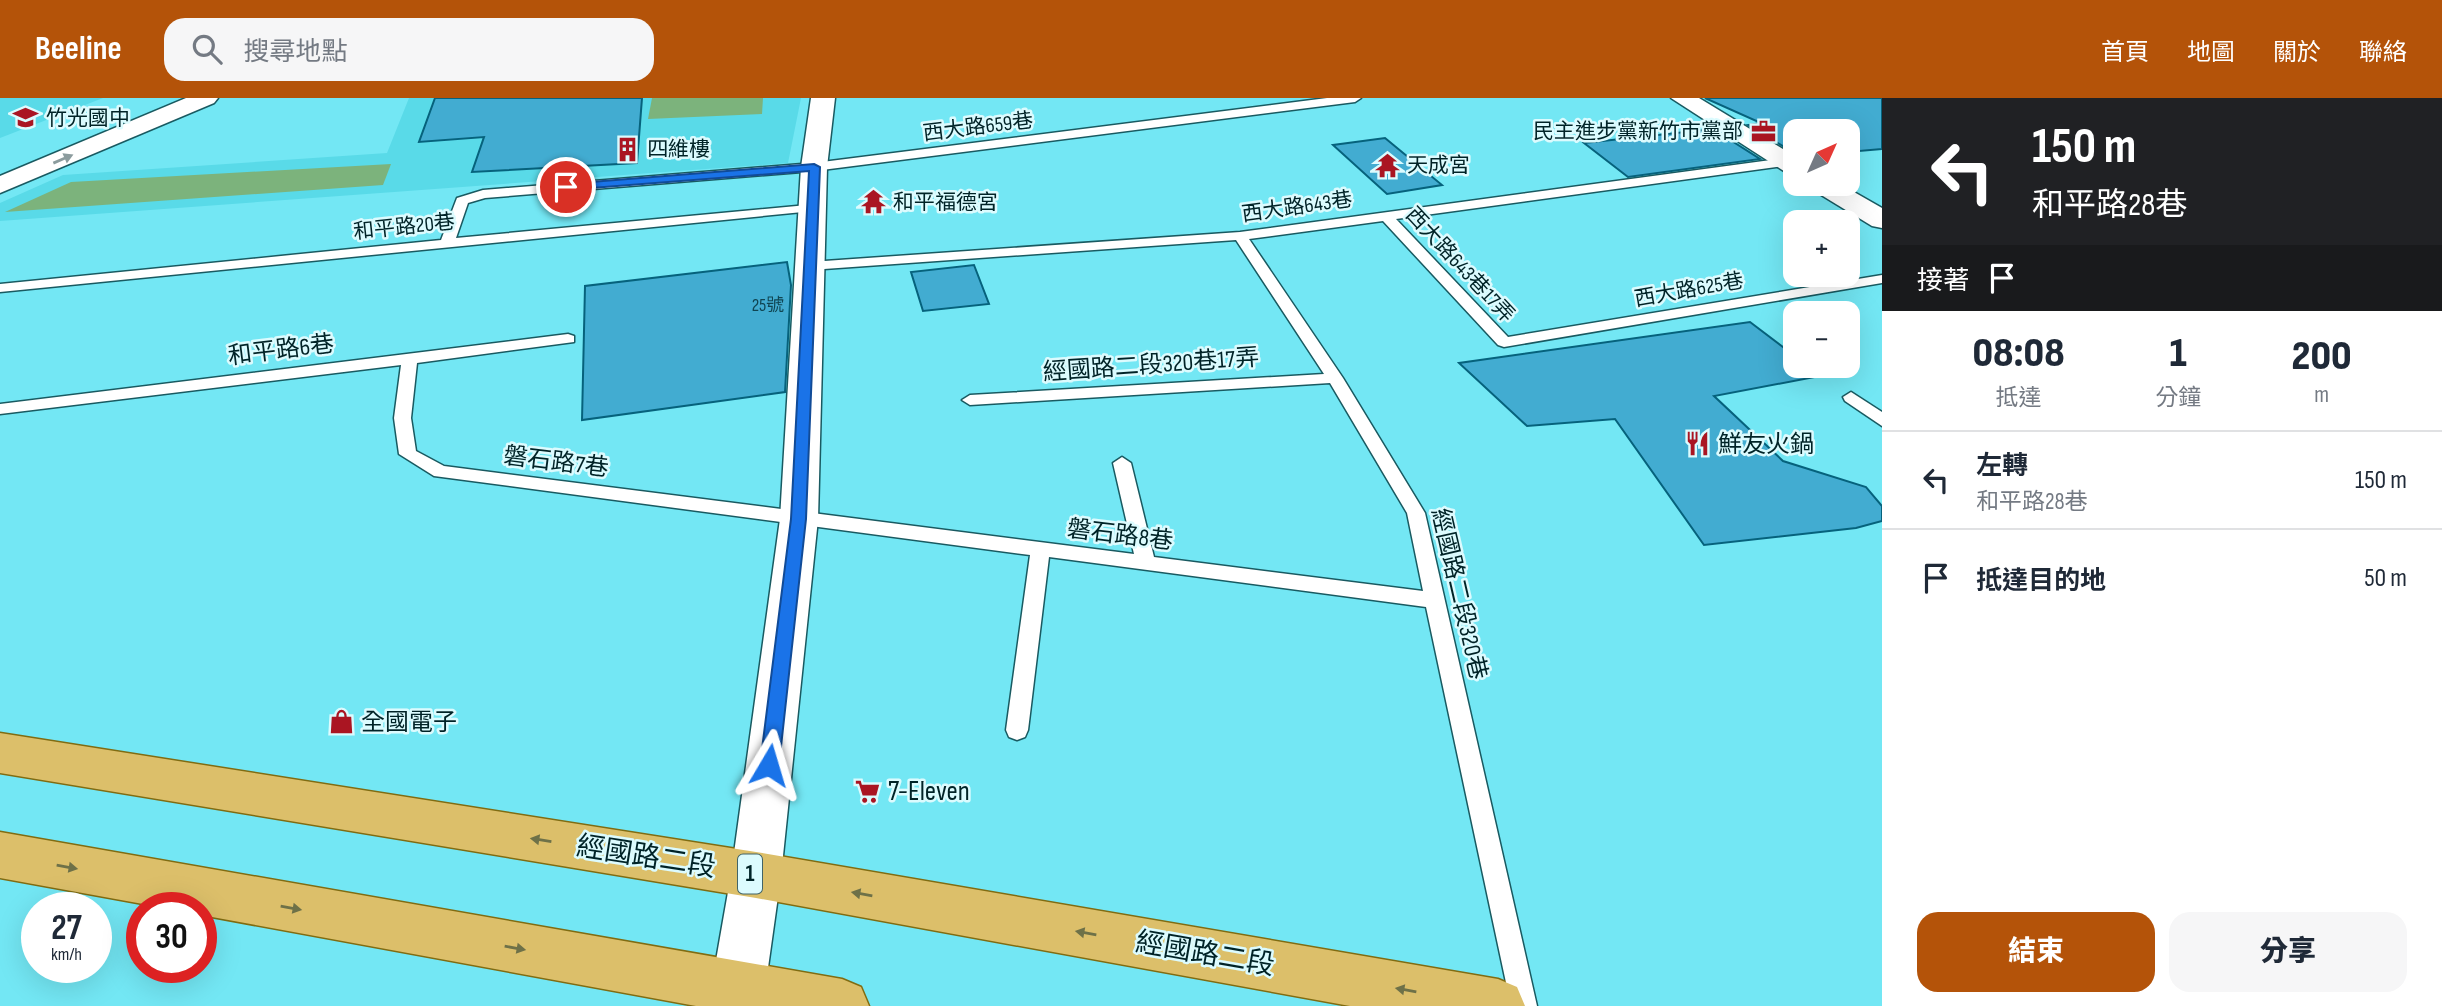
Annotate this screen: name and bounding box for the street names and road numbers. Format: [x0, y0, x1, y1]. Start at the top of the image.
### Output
street label: 西大路659巷 [921, 108, 1035, 146]
street label: 西大路643巷 [1240, 187, 1354, 227]
street label: 西大路643巷17弄 [1400, 202, 1520, 328]
street label: 和平路20巷 [352, 209, 456, 245]
street label: 西大路625巷 [1632, 268, 1746, 312]
street label: 和平路6巷 [226, 329, 336, 371]
street label: 經國路二段320巷17弄 [1042, 343, 1260, 387]
street label: 磐石路7巷 [502, 441, 610, 483]
street label: 經國路二段320巷 [1425, 506, 1493, 682]
street label: 磐石路8巷 [1065, 514, 1175, 556]
street label: 經國路二段 [574, 830, 718, 884]
road number: 1 [738, 854, 762, 894]
street label: 經國路二段 [1133, 926, 1277, 982]

